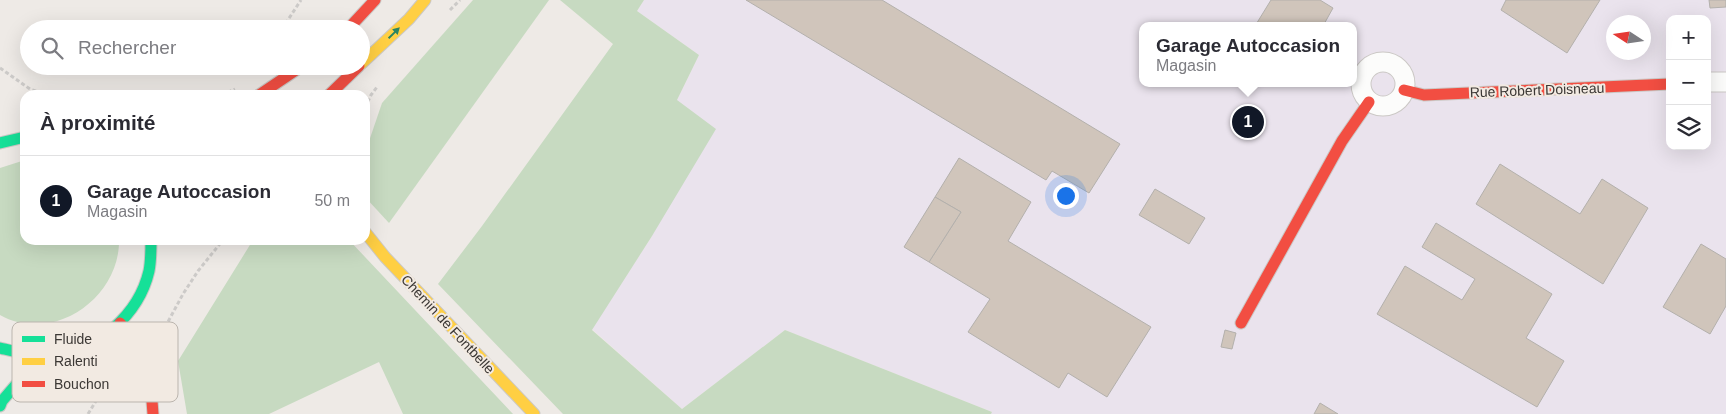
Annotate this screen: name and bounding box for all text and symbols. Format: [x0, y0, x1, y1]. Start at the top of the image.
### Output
north arrow [1606, 15, 1651, 60]
map controls [1666, 15, 1711, 150]
button: + [1666, 15, 1711, 60]
search box [20, 20, 370, 75]
popup [1139, 22, 1357, 87]
one-way arrow [388, 27, 400, 39]
icon: search [38, 34, 66, 62]
text: Garage Autoccasion [1156, 35, 1340, 56]
text: Rechercher [78, 37, 176, 58]
text: Magasin [1156, 57, 1216, 74]
button: − [1666, 60, 1711, 105]
street label: Rue Robert Doisneau [1469, 80, 1605, 100]
pin: 1 [1232, 103, 1264, 141]
button: layers [1666, 105, 1711, 150]
text: À proximité [40, 111, 156, 134]
text: Garage Autoccasion [87, 181, 271, 202]
your location [1053, 183, 1079, 209]
text: 1 [52, 192, 60, 209]
text: 50 m [314, 192, 350, 209]
text: Magasin [87, 203, 147, 220]
street label: Chemin de Fontbelle [398, 271, 498, 377]
legend [12, 322, 178, 402]
text: Fluide [54, 331, 92, 347]
text: Ralenti [54, 353, 98, 369]
text: Bouchon [54, 376, 109, 392]

